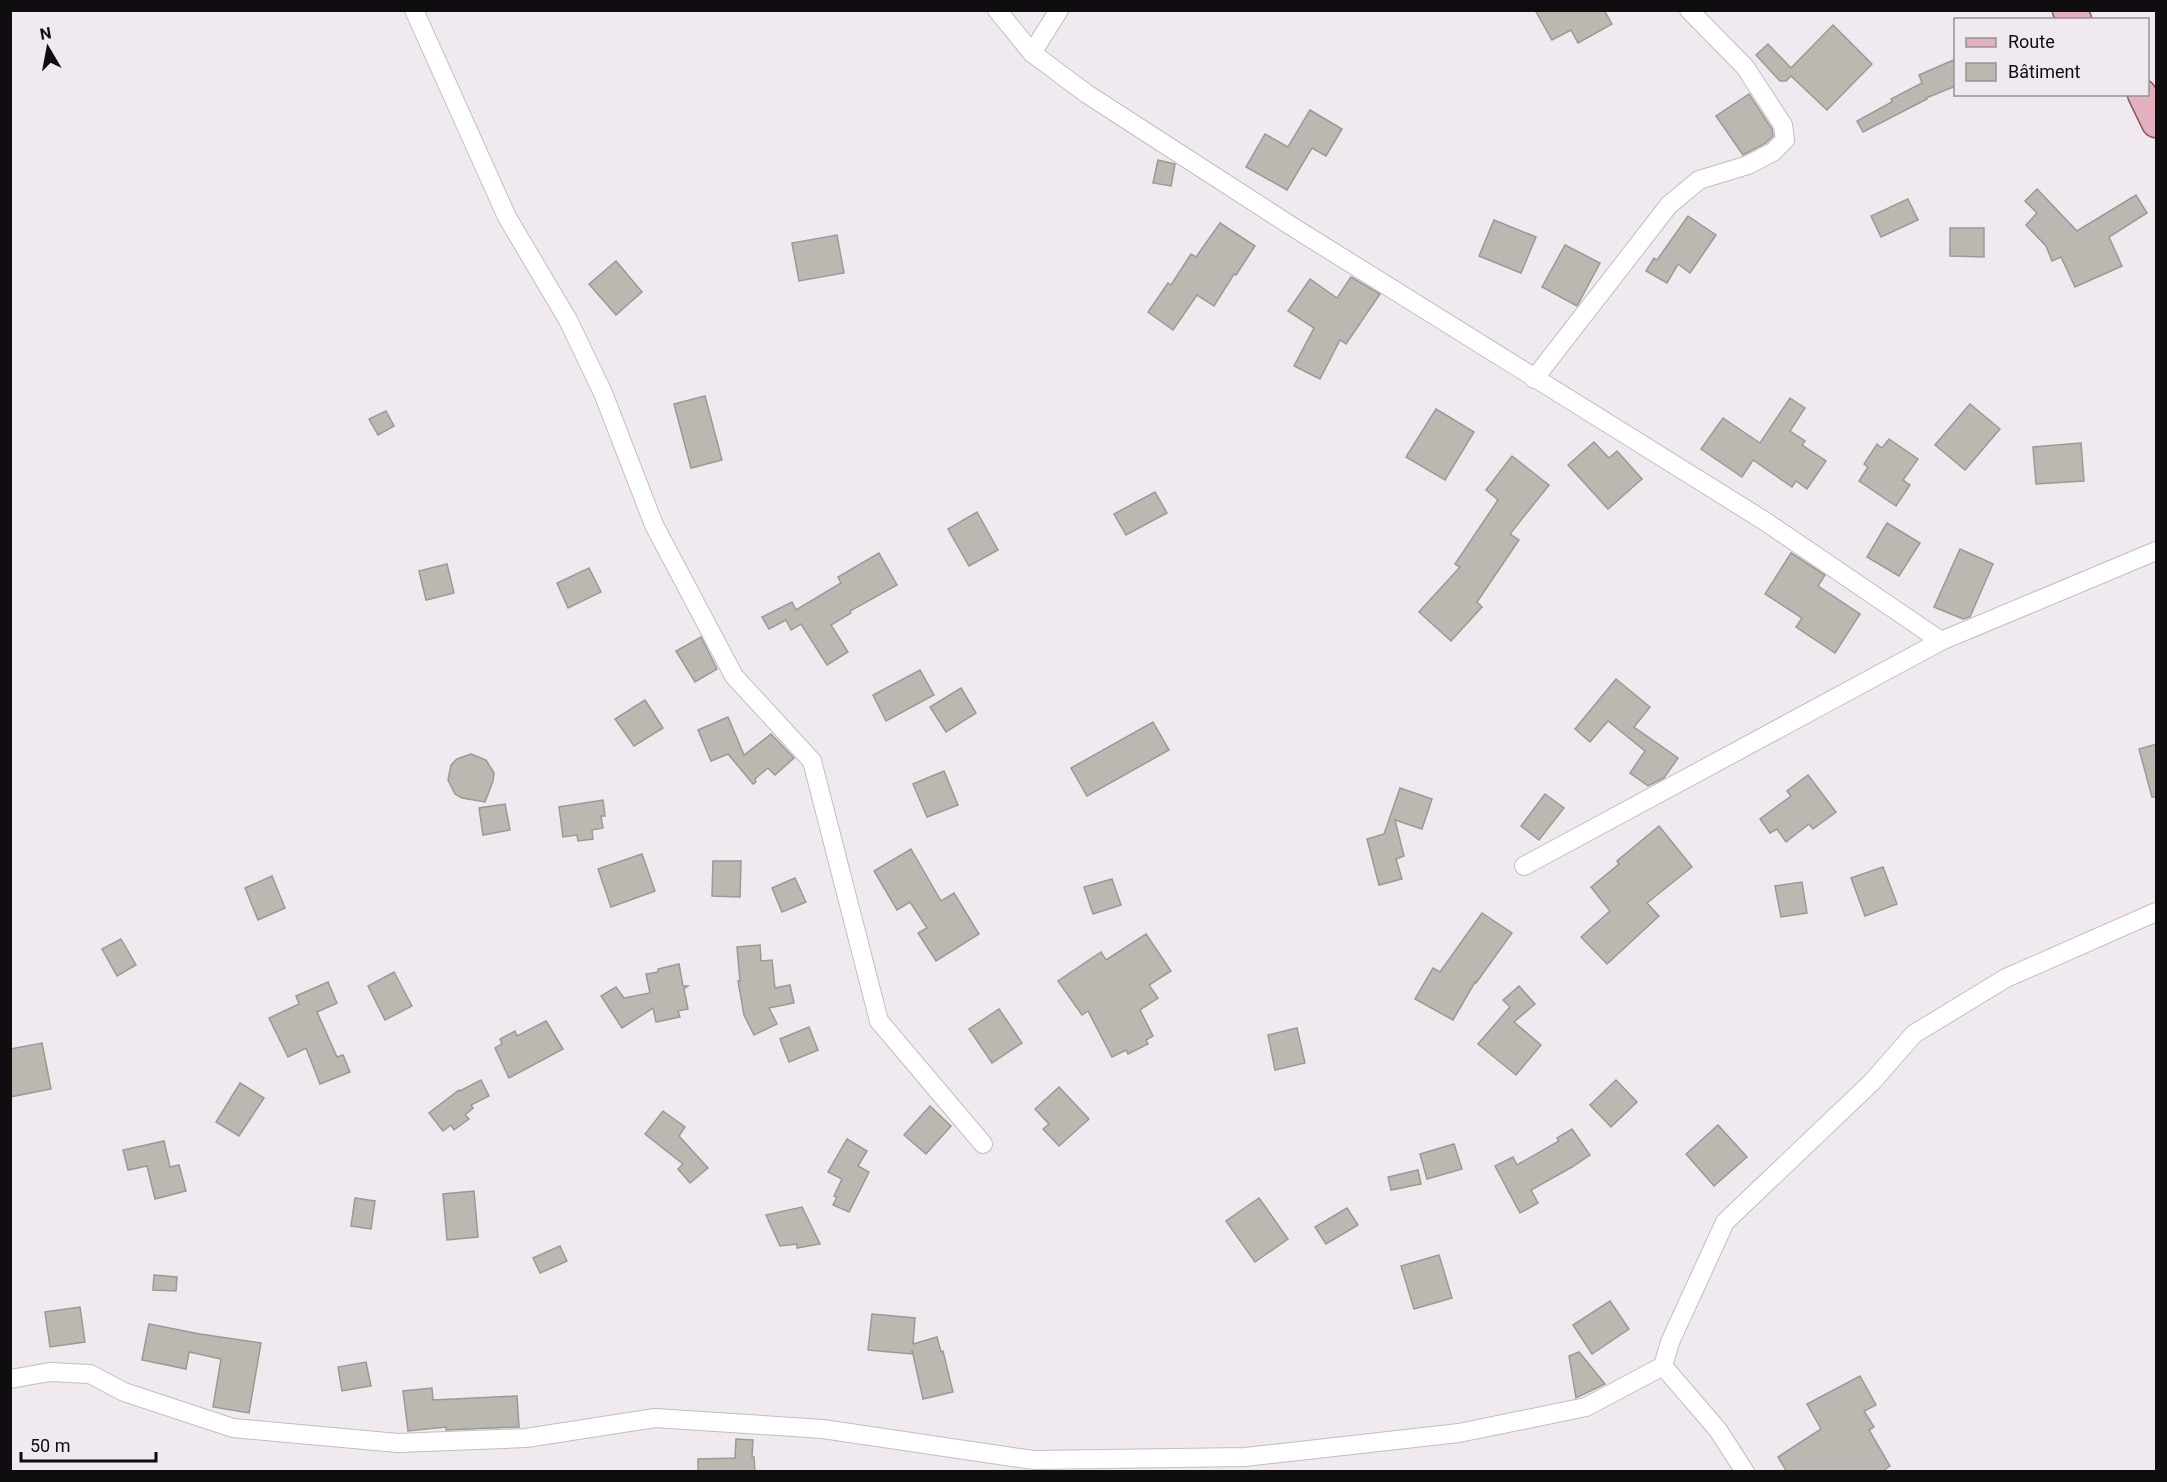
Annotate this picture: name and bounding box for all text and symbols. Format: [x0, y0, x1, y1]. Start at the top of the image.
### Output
north arrow [18, 18, 78, 78]
legend [1954, 18, 2149, 96]
text: N [38, 23, 53, 44]
text: Route [2008, 31, 2055, 52]
text: Bâtiment [2008, 61, 2081, 82]
scale bar [21, 1425, 156, 1463]
text: 50 m [30, 1435, 70, 1456]

